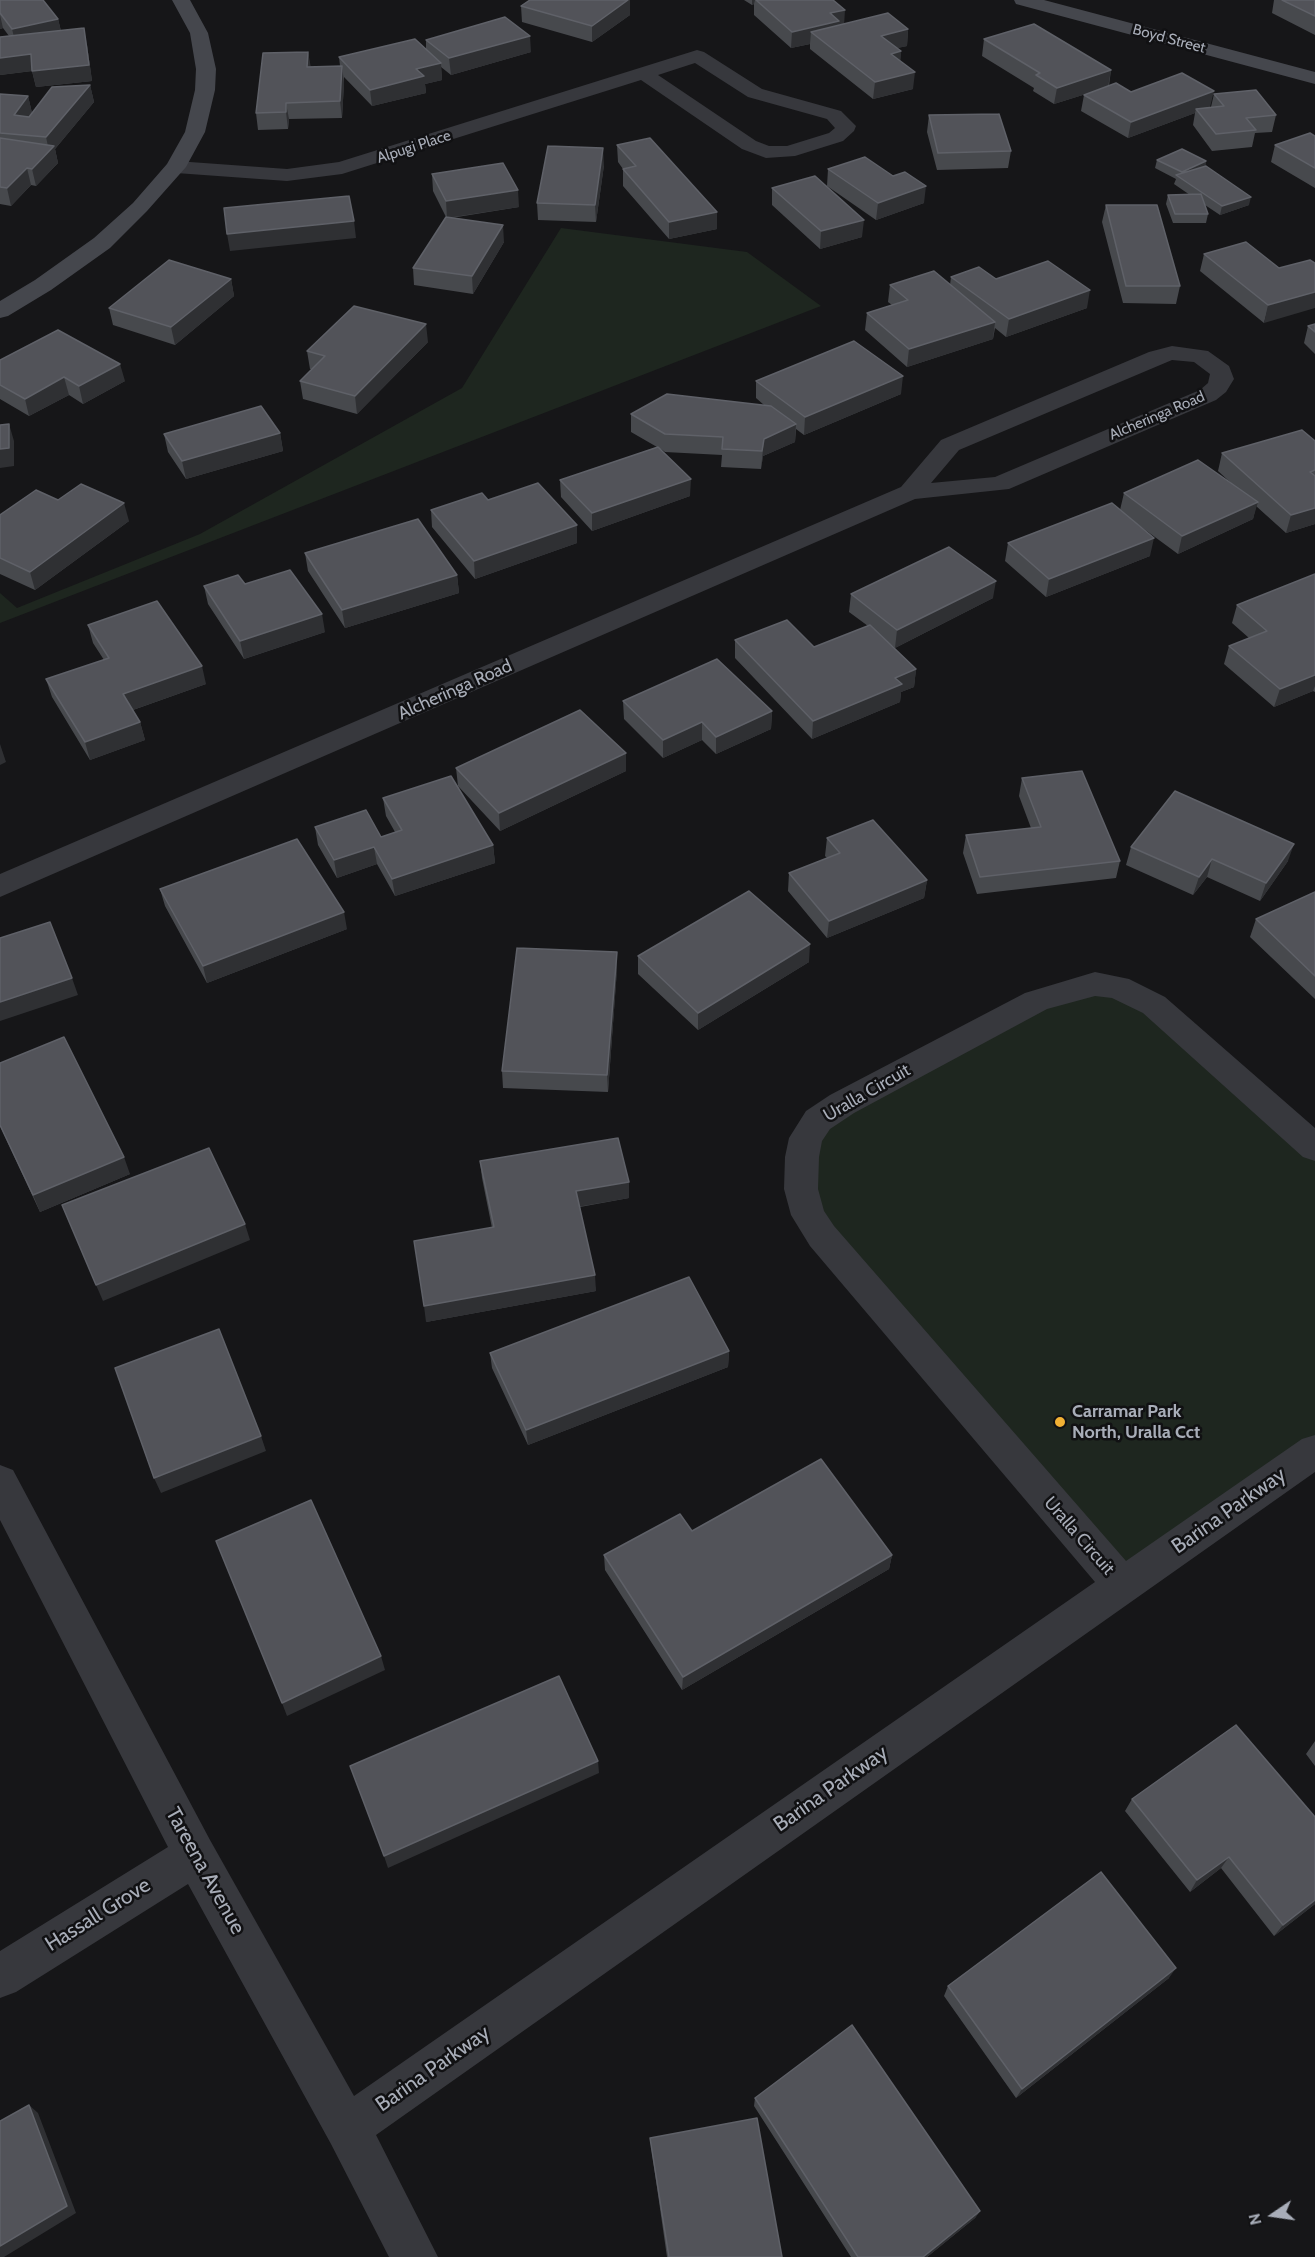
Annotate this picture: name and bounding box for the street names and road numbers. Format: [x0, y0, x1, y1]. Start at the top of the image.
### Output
street label: Boyd Street [1131, 21, 1207, 57]
street label: Alpugi Place [375, 127, 453, 167]
street label: Alcheringa Road [1106, 388, 1208, 444]
street label: Alcheringa Road [395, 655, 515, 725]
street label: Uralla Circuit [820, 1060, 914, 1126]
street label: Barina Parkway [1167, 1462, 1291, 1560]
street label: Uralla Circuit [1039, 1492, 1119, 1580]
street label: Barina Parkway [769, 1740, 893, 1838]
street label: Tareena Avenue [160, 1803, 250, 1939]
street label: Hassall Grove [41, 1873, 155, 1957]
street label: Barina Parkway [371, 2020, 495, 2118]

